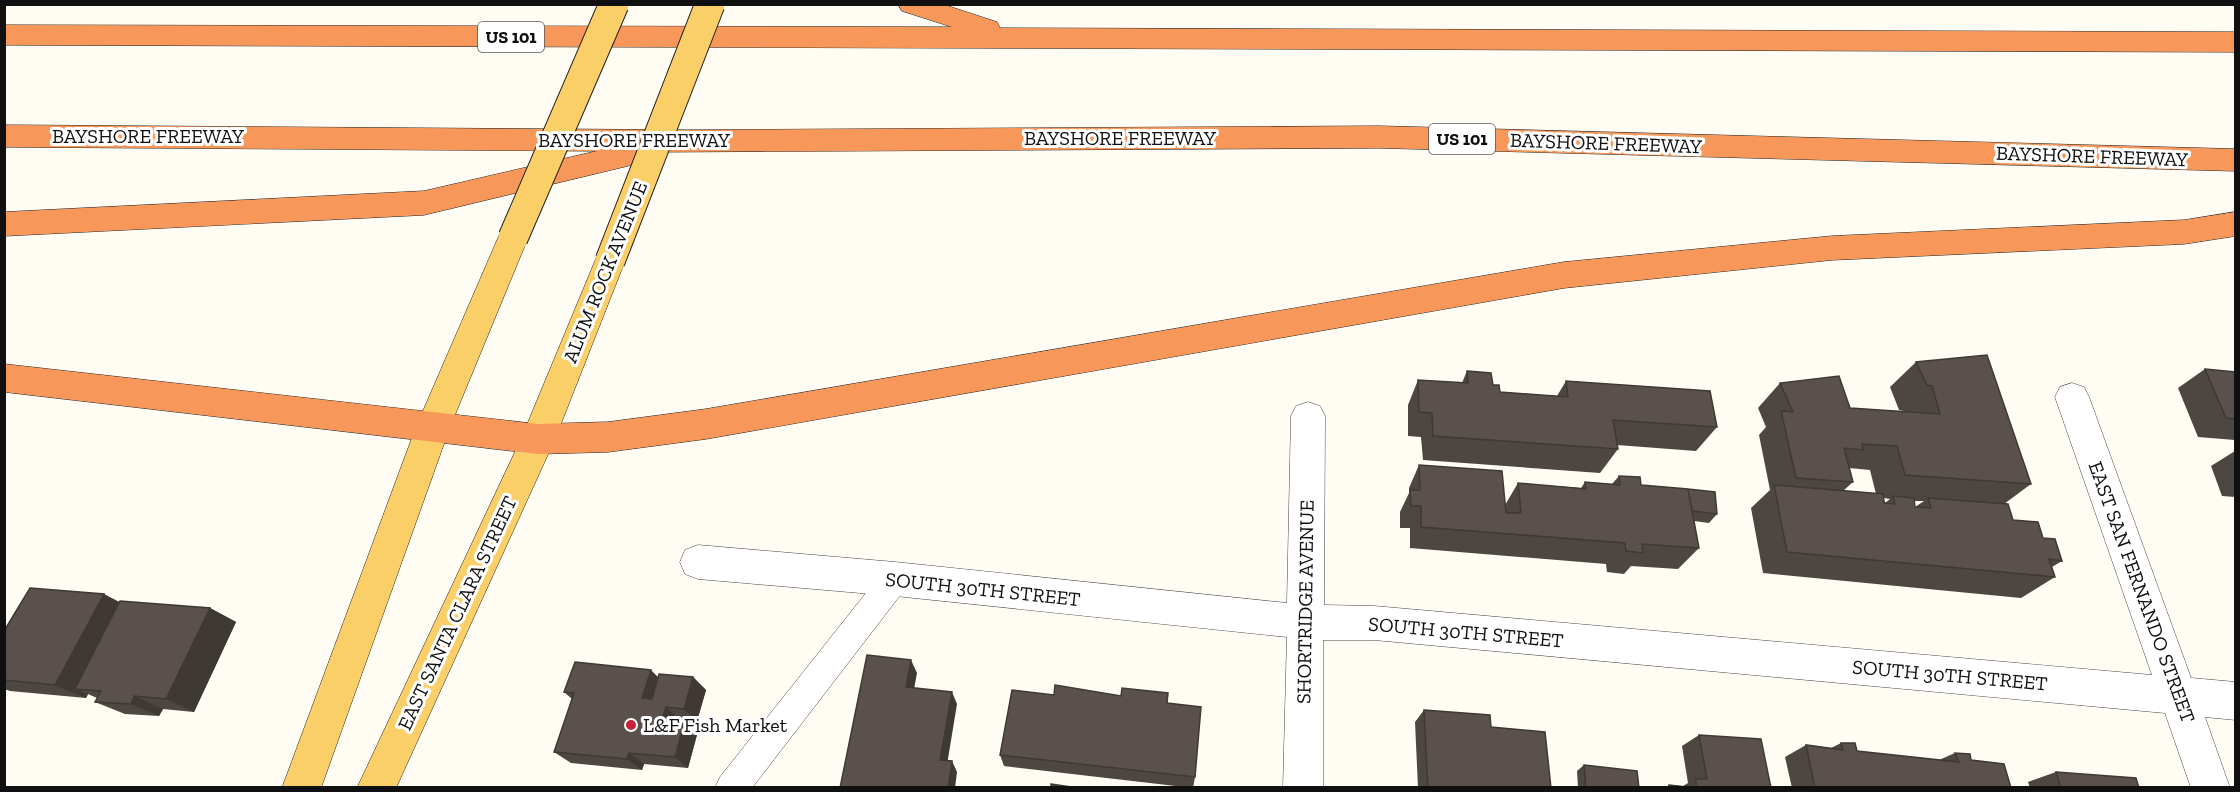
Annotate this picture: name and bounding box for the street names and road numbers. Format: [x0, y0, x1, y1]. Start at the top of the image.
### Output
road number: US 101 [478, 22, 544, 52]
street label: BAYSHORE FREEWAY [52, 124, 245, 148]
road number: US 101 [1429, 124, 1495, 154]
street label: BAYSHORE FREEWAY [1024, 126, 1217, 150]
street label: BAYSHORE FREEWAY [538, 128, 731, 152]
street label: BAYSHORE FREEWAY [1510, 128, 1703, 158]
street label: BAYSHORE FREEWAY [1996, 141, 2189, 171]
street label: ALUM ROCK AVENUE [558, 178, 652, 366]
street label: EAST SAN FERNANDO STREET [2083, 458, 2201, 726]
street label: EAST SANTA CLARA STREET [392, 492, 522, 734]
street label: SHORTRIDGE AVENUE [1291, 500, 1319, 704]
street label: SOUTH 30TH STREET [884, 567, 1082, 611]
street label: SOUTH 30TH STREET [1367, 612, 1565, 652]
street label: SOUTH 30TH STREET [1851, 655, 2049, 695]

